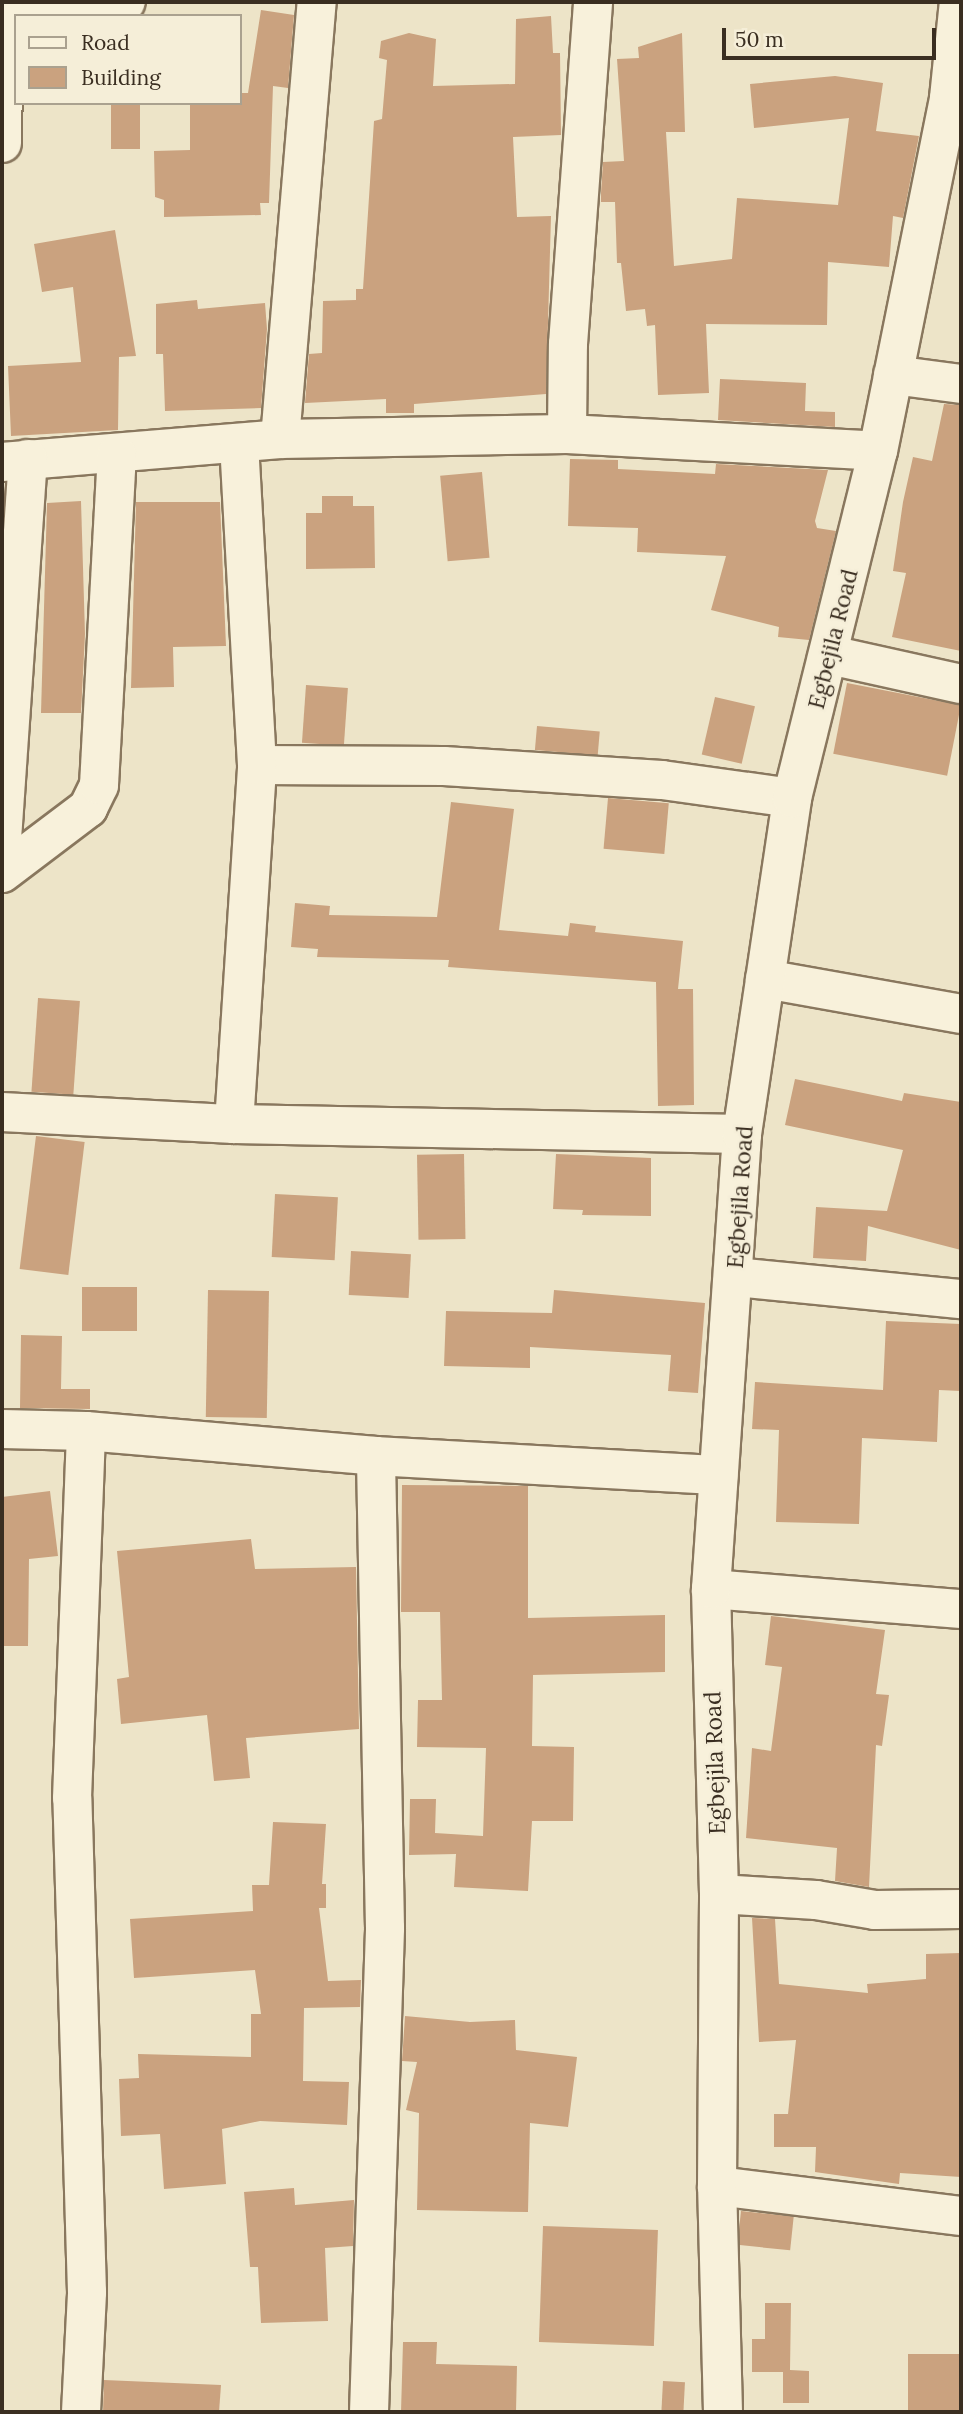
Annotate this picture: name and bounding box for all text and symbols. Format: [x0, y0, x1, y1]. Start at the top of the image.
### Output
legend [14, 14, 242, 105]
scale bar [725, 14, 939, 58]
text: 50 m [735, 26, 784, 53]
text: Road [81, 29, 130, 56]
text: Building [81, 64, 161, 91]
street label: Egbejila Road [802, 566, 864, 712]
street label: Egbejila Road [721, 1125, 759, 1269]
street label: Egbejila Road [699, 1691, 731, 1835]

